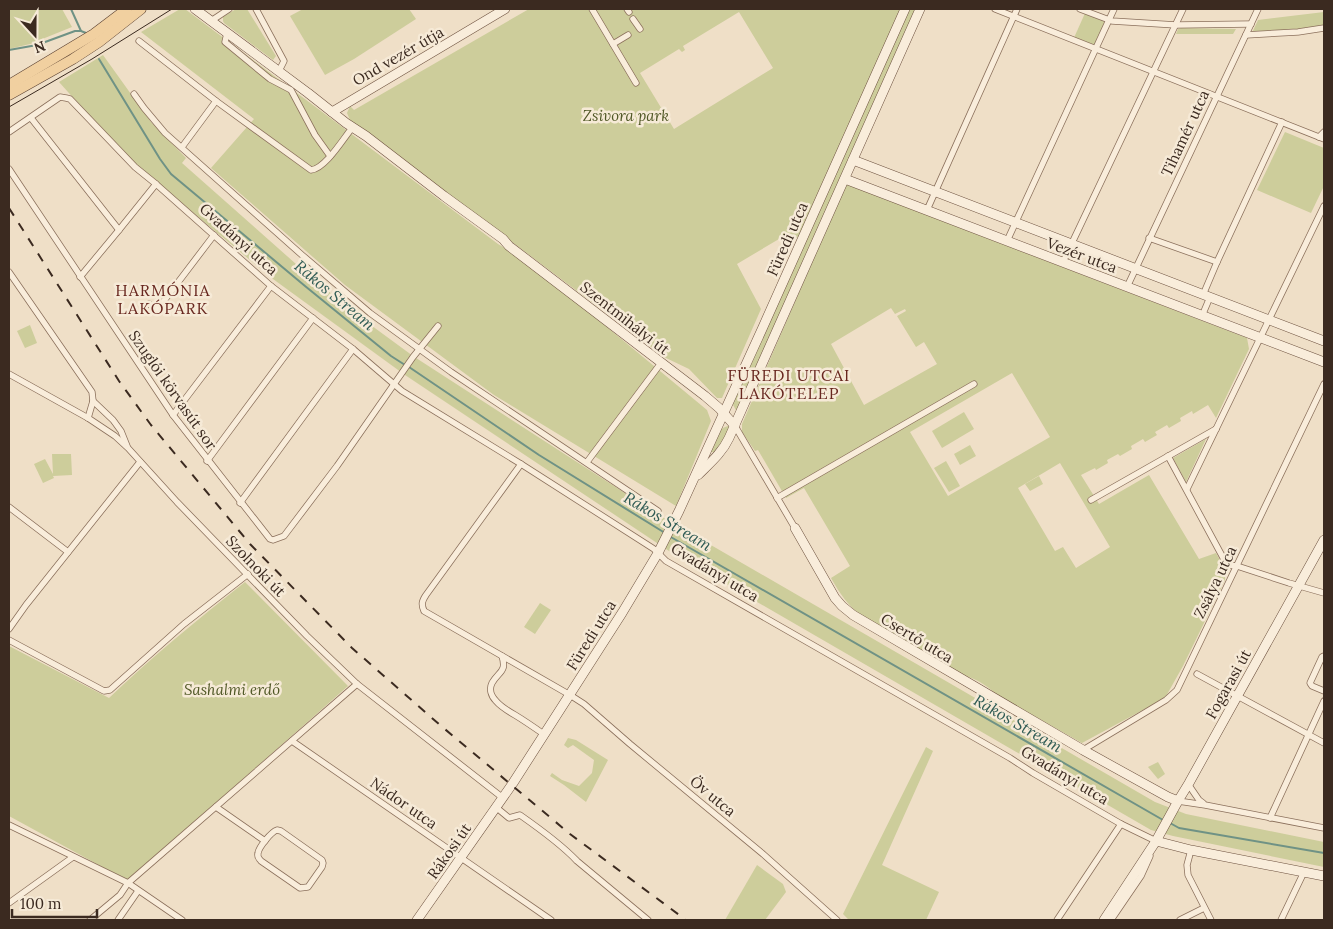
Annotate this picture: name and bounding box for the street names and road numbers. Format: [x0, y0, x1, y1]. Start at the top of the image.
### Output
street label: Ond vezér útja [349, 22, 447, 90]
street label: Tihamér utca [1157, 87, 1213, 179]
street label: Gvadányi utca [196, 199, 282, 279]
street label: Füredi utca [762, 199, 812, 279]
street label: Vezér utca [1043, 233, 1120, 277]
street label: Szentmihályi út [577, 277, 674, 359]
street label: Szuglói körvasút sor [125, 327, 222, 454]
street label: Szolnoki út [222, 531, 290, 601]
street label: Gvadányi utca [668, 538, 762, 606]
street label: Zsálya utca [1189, 543, 1241, 621]
street label: Füredi utca [562, 596, 620, 674]
street label: Csertő utca [877, 609, 957, 667]
street label: Fogarasi út [1201, 646, 1255, 722]
street label: Gvadányi utca [1018, 741, 1112, 809]
street label: Öv utca [686, 771, 740, 821]
street label: Nádor utca [367, 773, 441, 833]
street label: Rákosi út [423, 819, 475, 883]

